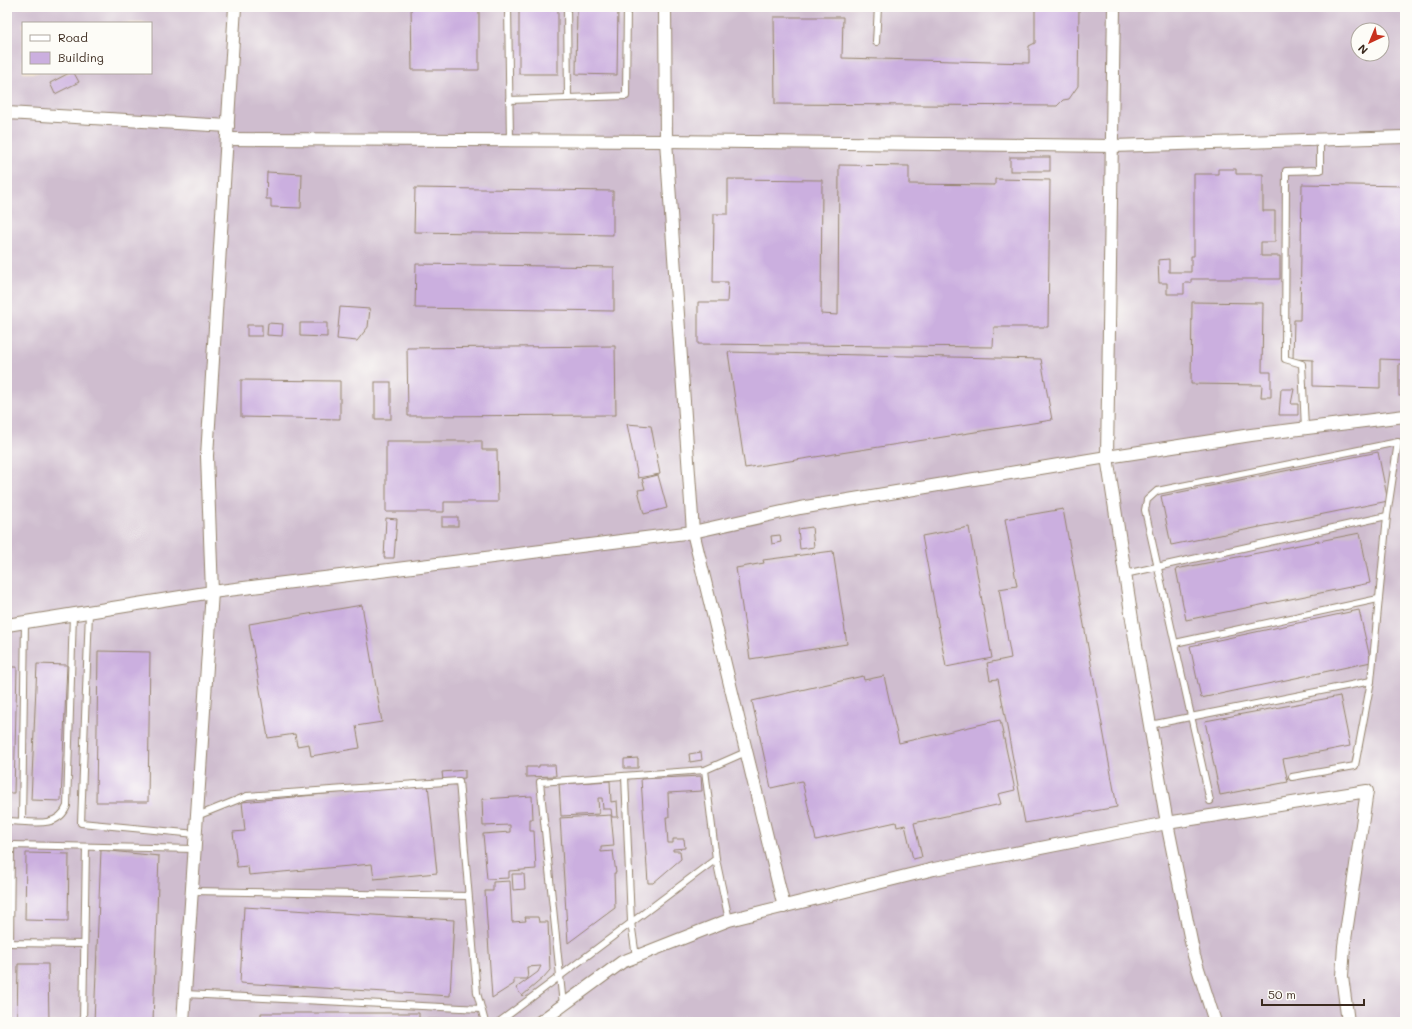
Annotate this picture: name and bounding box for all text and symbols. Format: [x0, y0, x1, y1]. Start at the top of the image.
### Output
legend [22, 22, 152, 74]
north arrow [1350, 22, 1390, 62]
text: Road [58, 29, 88, 45]
text: N [1354, 41, 1371, 58]
text: Building [58, 49, 104, 65]
scale bar [1262, 981, 1364, 1007]
text: 50 m [1268, 986, 1296, 1002]

